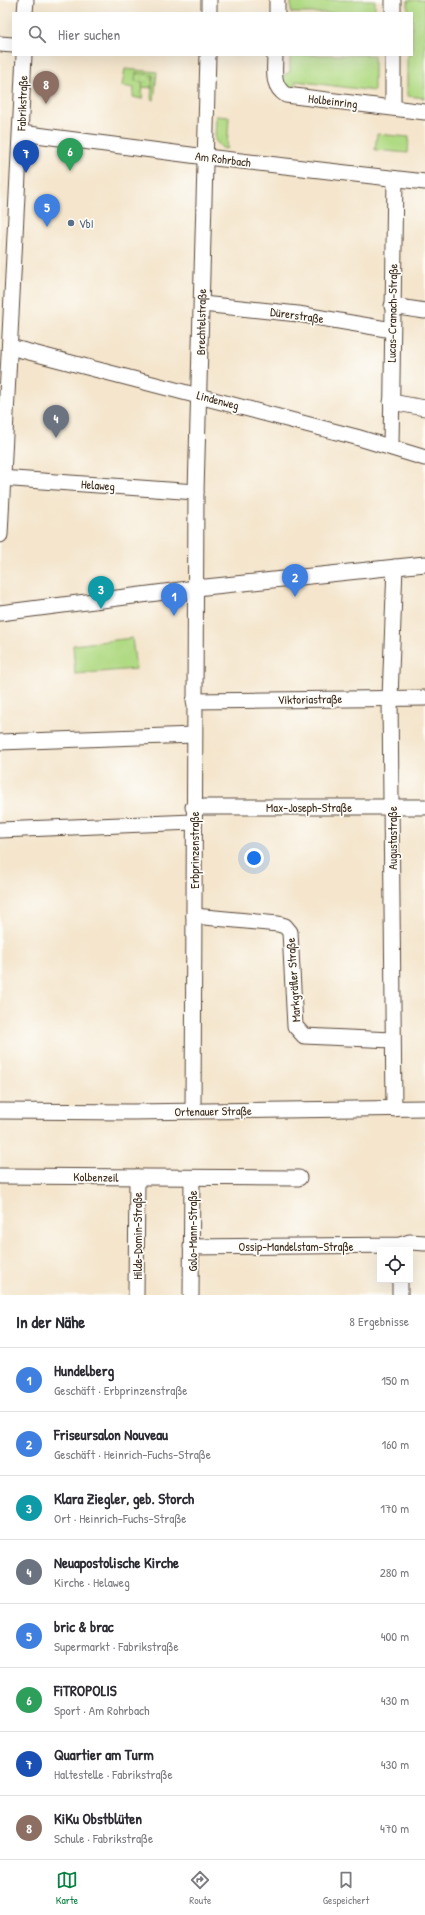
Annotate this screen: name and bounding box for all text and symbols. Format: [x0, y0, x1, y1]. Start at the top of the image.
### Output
search box [12, 12, 413, 56]
icon: search [26, 23, 48, 45]
text: Hier suchen [58, 24, 120, 45]
pin: 8 [33, 71, 59, 104]
street label: Fabrikstraße [12, 75, 31, 132]
street label: Holbeinring [307, 90, 359, 112]
pin: 6 [57, 138, 83, 171]
pin: 7 [13, 140, 39, 173]
street label: Am Rohrbach [194, 147, 252, 171]
pin: 5 [34, 194, 60, 227]
place label: VbI [79, 215, 94, 232]
marker: VbI [66, 218, 76, 228]
street label: Lucas-Cranach-Straße [383, 263, 401, 363]
street label: Brechtelstraße [192, 288, 210, 355]
street label: Dürerstraße [269, 303, 325, 327]
street label: Lindenweg [195, 386, 241, 414]
pin: 4 [43, 405, 69, 438]
street label: Helaweg [80, 475, 116, 495]
pin: 2 [282, 564, 308, 597]
pin: 3 [88, 576, 114, 609]
pin: 1 [161, 583, 187, 616]
street label: Viktoriastraße [278, 690, 343, 708]
street label: Max-Joseph-Straße [266, 799, 352, 816]
street label: Augustastraße [384, 806, 401, 870]
street label: Erbprinzenstraße [186, 811, 203, 889]
your location [244, 848, 264, 868]
street label: Markgräfler Straße [282, 937, 304, 1023]
street label: Ortenauer Straße [174, 1102, 252, 1120]
street label: Kolbenzeil [73, 1168, 120, 1186]
street label: Golo-Mann-Straße [184, 1190, 201, 1272]
street label: Hilde-Domin-Straße [129, 1192, 146, 1280]
street label: Ossip-Mandelstam-Straße [238, 1238, 354, 1255]
map controls [377, 1247, 413, 1283]
button: locate [377, 1247, 413, 1283]
text: In der Nähe [16, 1310, 85, 1333]
text: 8 Ergebnisse [349, 1312, 409, 1330]
text: Hundelberg [54, 1360, 114, 1381]
text: 1 [27, 1371, 31, 1389]
text: 150 m [381, 1371, 409, 1389]
text: Geschäft · Erbprinzenstraße [54, 1381, 187, 1399]
text: Friseursalon Nouveau [54, 1424, 168, 1445]
text: 2 [26, 1435, 32, 1453]
text: 160 m [381, 1435, 409, 1453]
text: Geschäft · Heinrich-Fuchs-Straße [54, 1445, 211, 1463]
text: Klara Ziegler, geb. Storch [54, 1488, 194, 1509]
text: 3 [26, 1499, 32, 1517]
text: 170 m [380, 1499, 409, 1517]
text: Ort · Heinrich-Fuchs-Straße [54, 1509, 186, 1527]
text: Neuapostolische Kirche [54, 1552, 179, 1573]
text: 4 [27, 1563, 31, 1581]
text: 280 m [380, 1563, 409, 1581]
text: Kirche · Helaweg [54, 1573, 130, 1591]
text: bric & brac [54, 1616, 114, 1637]
text: 5 [26, 1627, 32, 1645]
text: 400 m [381, 1627, 409, 1645]
text: Supermarkt · Fabrikstraße [54, 1637, 179, 1655]
text: FiTROPOLIS [54, 1680, 117, 1701]
text: 6 [26, 1691, 32, 1709]
text: 430 m [381, 1691, 409, 1709]
text: Sport · Am Rohrbach [54, 1701, 150, 1719]
text: Quartier am Turm [54, 1744, 154, 1765]
text: 7 [26, 1755, 32, 1773]
text: 430 m [381, 1755, 409, 1773]
text: Haltestelle · Fabrikstraße [54, 1765, 173, 1783]
text: KiKu Obstblüten [54, 1808, 142, 1829]
text: 8 [26, 1819, 32, 1837]
text: 470 m [380, 1819, 409, 1837]
text: Schule · Fabrikstraße [54, 1829, 153, 1847]
tab: Karte [56, 1869, 78, 1907]
tab: Route [189, 1869, 211, 1907]
tab: Gespeichert [323, 1869, 369, 1907]

